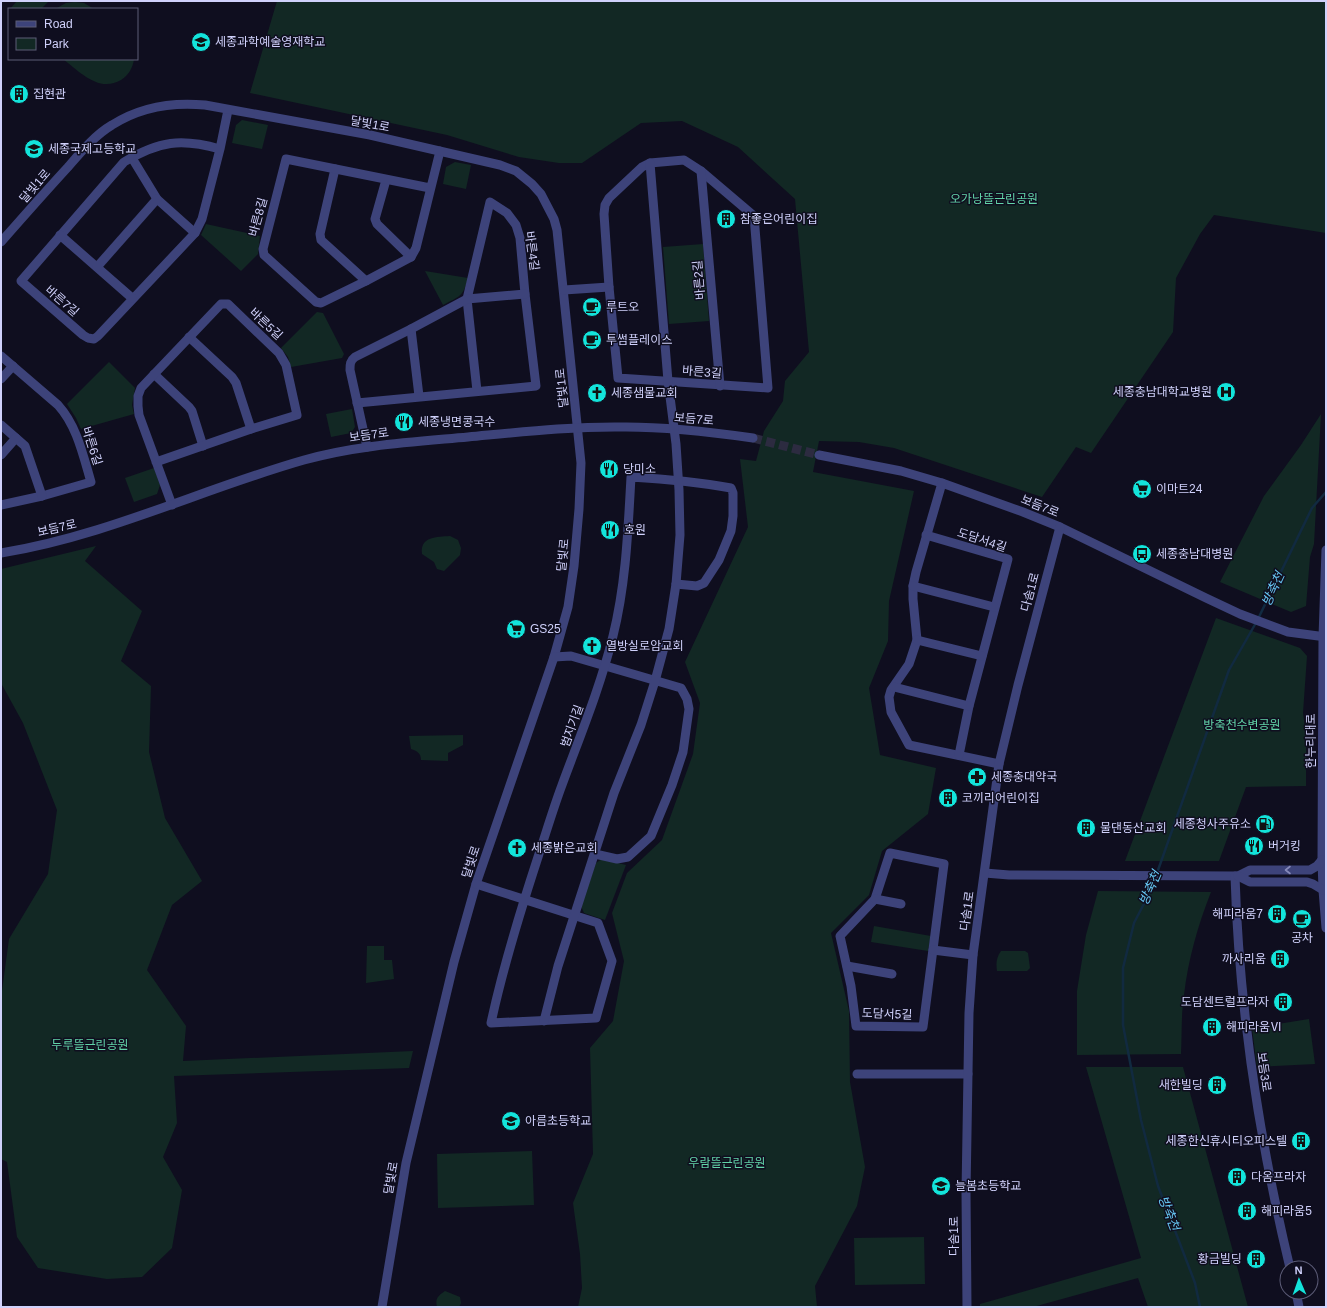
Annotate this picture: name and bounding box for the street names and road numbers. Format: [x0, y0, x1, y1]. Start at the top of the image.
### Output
street label: 달빛1로 [349, 113, 391, 135]
street label: 달빛1로 [17, 166, 53, 206]
street label: 바른8길 [246, 196, 270, 238]
street label: 바른4길 [522, 230, 542, 272]
street label: 바른2길 [690, 260, 708, 300]
street label: 바른7길 [42, 283, 82, 319]
street label: 바른5길 [247, 305, 285, 343]
street label: 바른3길 [682, 363, 722, 381]
street label: 달빛1로 [553, 367, 571, 409]
street label: 보듬7로 [674, 410, 714, 428]
street label: 바른6길 [79, 425, 105, 467]
street label: 보듬7로 [348, 425, 390, 445]
street label: 보듬7로 [1019, 492, 1061, 520]
street label: 보듬7로 [36, 517, 78, 539]
street label: 도담서4길 [956, 525, 1008, 555]
street label: 달빛로 [554, 538, 572, 572]
street label: 다솜1로 [1018, 571, 1042, 613]
street label: 범지기길 [558, 703, 586, 749]
street label: 한누리대로 [1304, 713, 1318, 769]
street label: 달빛로 [459, 844, 483, 880]
street label: 다솜1로 [957, 890, 977, 932]
street label: 도담서5길 [861, 1006, 913, 1022]
street label: 보듬3로 [1254, 1051, 1274, 1093]
street label: 달빛로 [381, 1160, 401, 1196]
street label: 다솜1로 [947, 1216, 961, 1256]

